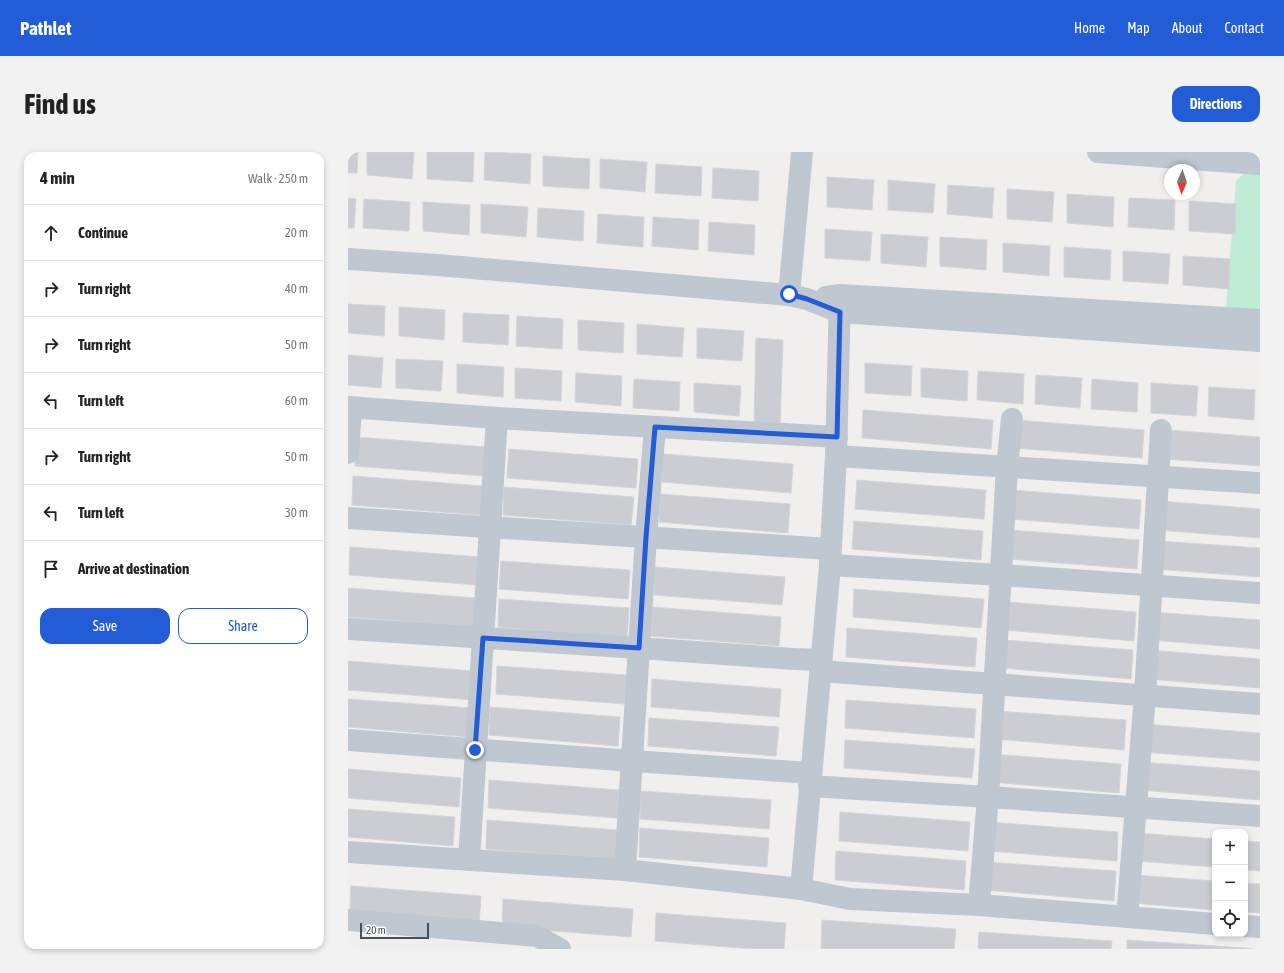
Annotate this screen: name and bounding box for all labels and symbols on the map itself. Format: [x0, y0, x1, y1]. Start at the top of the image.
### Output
north arrow [1164, 164, 1200, 200]
route start [780, 285, 798, 303]
route end [466, 741, 484, 759]
scale bar [360, 921, 429, 940]

